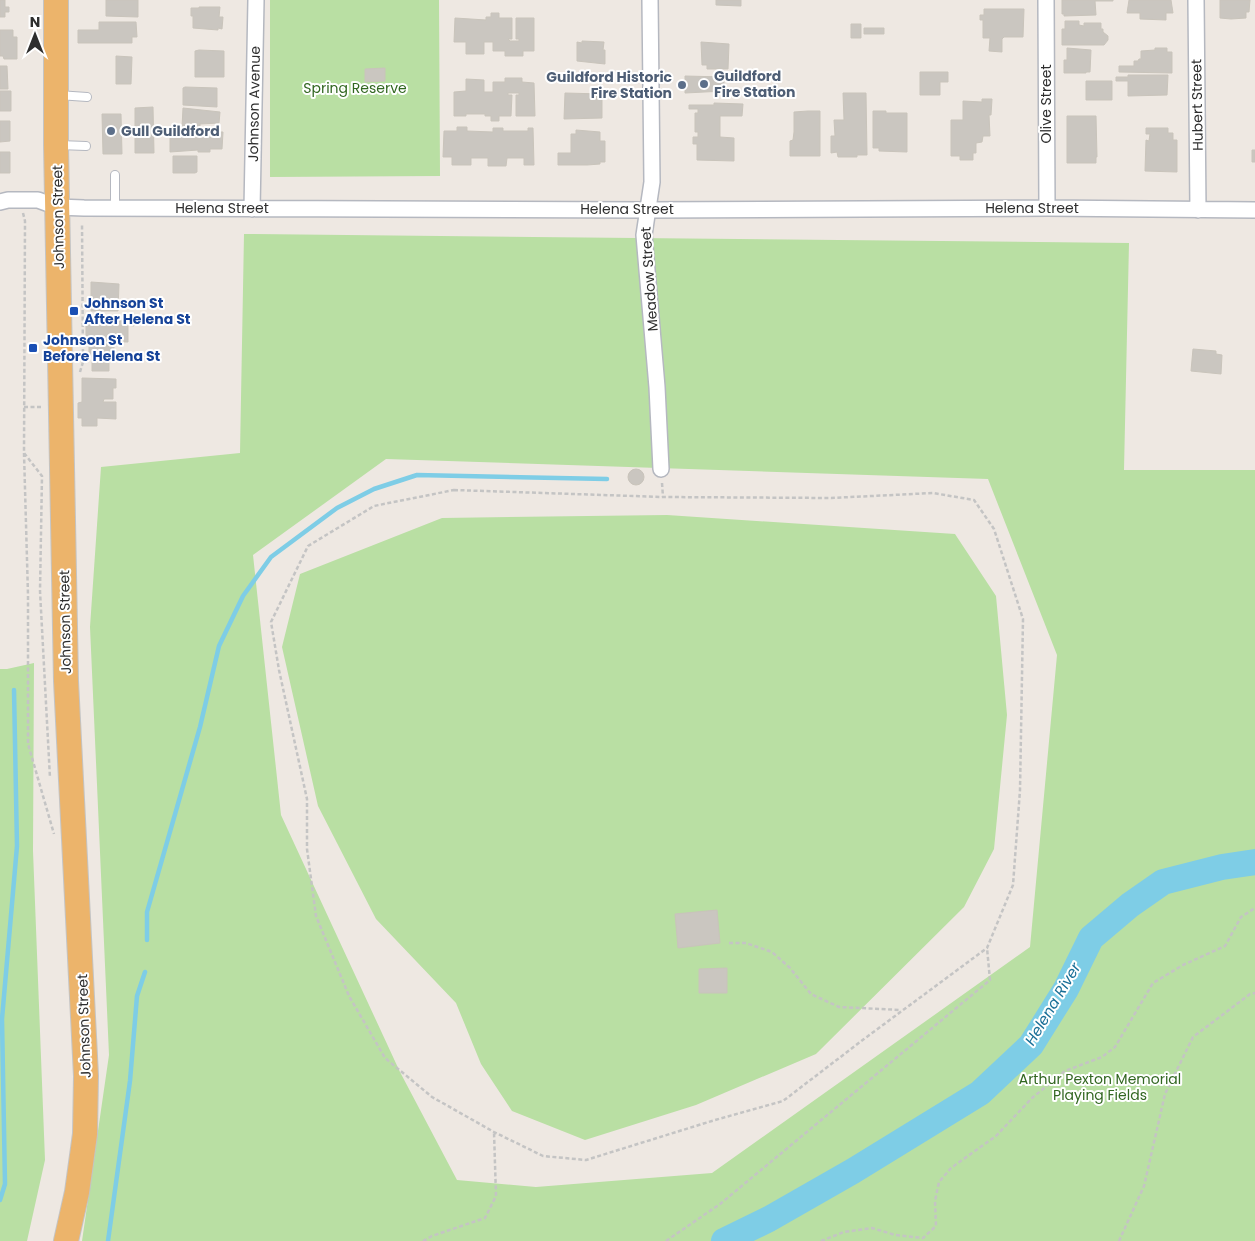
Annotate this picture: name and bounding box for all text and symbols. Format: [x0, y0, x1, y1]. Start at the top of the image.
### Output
north arrow [10, 10, 60, 60]
text: N [30, 12, 40, 32]
street label: Johnson Avenue [243, 46, 265, 162]
street label: Hubert Street [1186, 59, 1208, 151]
street label: Olive Street [1036, 64, 1056, 144]
place label: Guildford Fire Station [714, 66, 795, 102]
place label: Guildford Historic Fire Station [546, 67, 673, 103]
park label: Spring Reserve [303, 78, 407, 98]
marker: Guildford Fire Station [698, 78, 710, 90]
marker: Guildford Historic Fire Station [676, 79, 688, 91]
place label: Gull Guildford [121, 121, 220, 141]
marker: Gull Guildford [105, 125, 117, 137]
street label: Johnson Street [47, 165, 69, 269]
street label: Helena Street [175, 198, 269, 218]
street label: Helena Street [985, 198, 1079, 218]
street label: Helena Street [580, 199, 674, 219]
street label: Meadow Street [635, 226, 663, 332]
place label: Johnson St After Helena St [84, 293, 191, 329]
marker: Johnson St After Helena St [68, 305, 80, 317]
place label: Johnson St Before Helena St [43, 330, 161, 366]
marker: Johnson St Before Helena St [27, 342, 39, 354]
street label: Johnson Street [54, 570, 76, 674]
water label: Helena River [1020, 958, 1086, 1049]
street label: Johnson Street [72, 974, 96, 1078]
park label: Arthur Pexton Memorial Playing Fields [1019, 1069, 1181, 1105]

